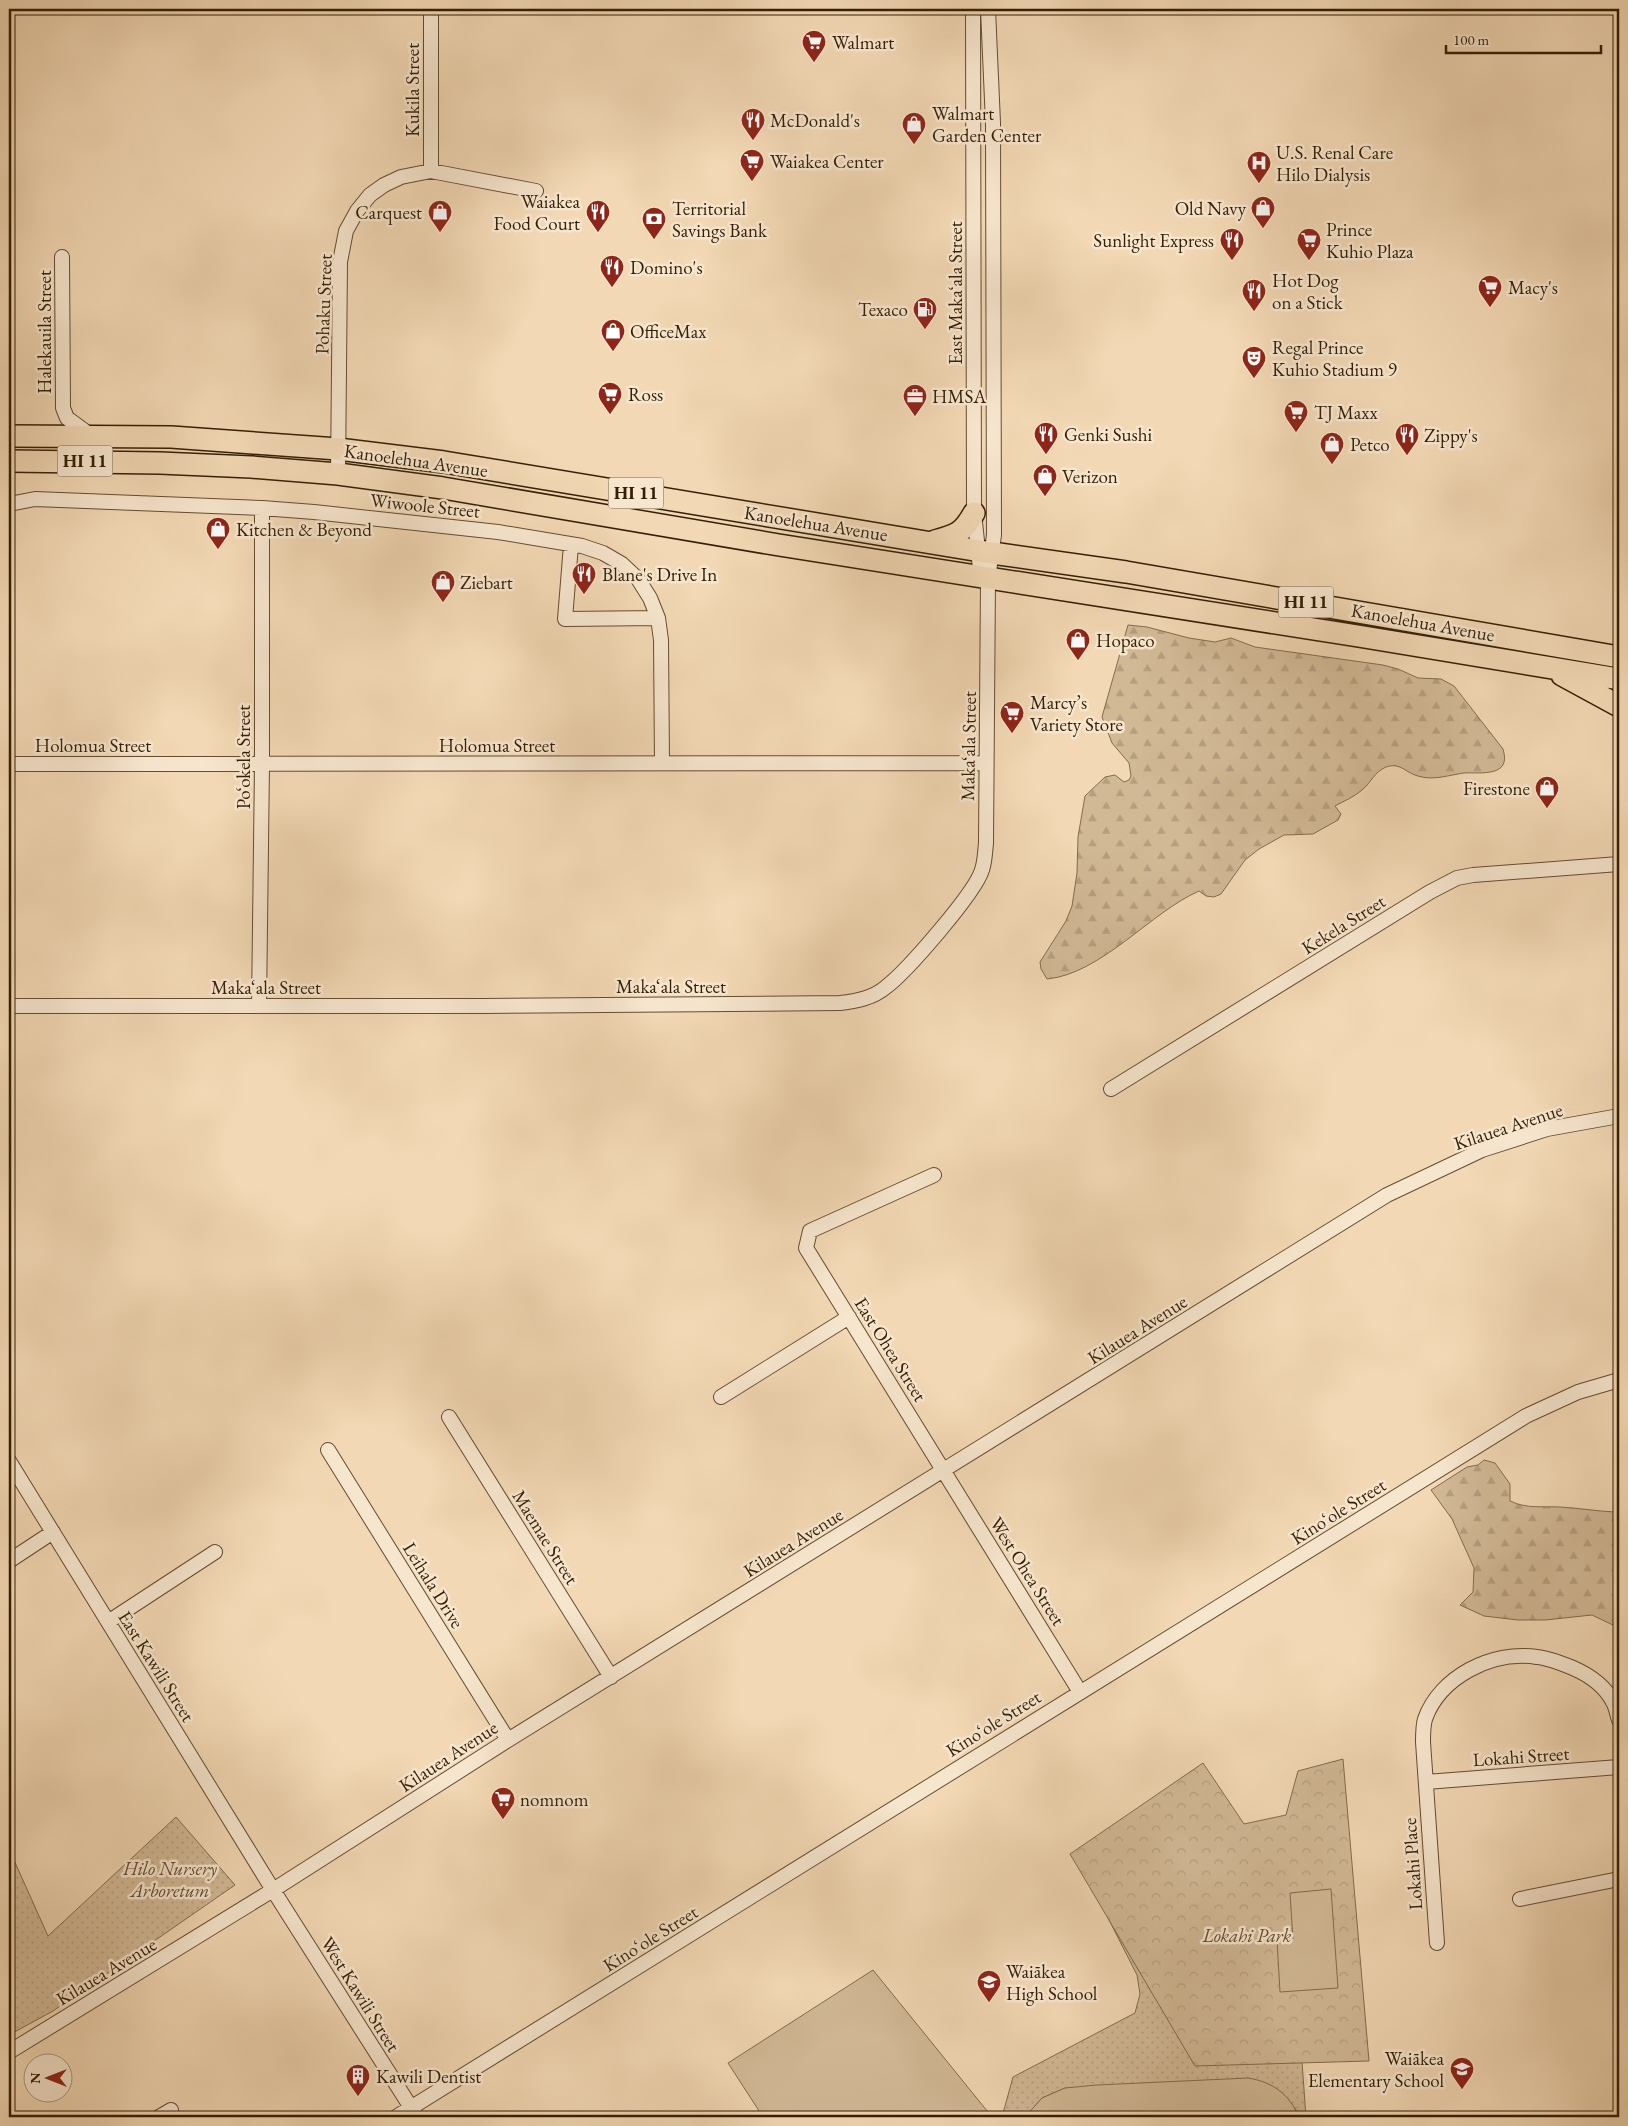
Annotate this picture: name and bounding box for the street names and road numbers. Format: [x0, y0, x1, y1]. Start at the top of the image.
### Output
street label: Kukila Street [400, 43, 425, 137]
street label: East Makaʻala Street [943, 221, 968, 365]
street label: Pohaku Street [309, 253, 338, 355]
street label: Halekauila Street [32, 270, 57, 394]
street label: Kanoelehua Avenue [342, 438, 489, 483]
road number: HI 11 [58, 446, 112, 476]
road number: HI 11 [608, 478, 664, 508]
street label: Wiwoole Street [369, 487, 481, 524]
street label: Kanoelehua Avenue [742, 500, 890, 547]
road number: HI 11 [1278, 586, 1334, 618]
street label: Kanoelehua Avenue [1349, 598, 1497, 647]
street label: Maka‘ala Street [955, 691, 982, 801]
street label: Po‘okela Street [231, 705, 256, 809]
street label: Holomua Street [35, 733, 151, 758]
street label: Holomua Street [439, 733, 555, 758]
street label: Kekela Street [1297, 889, 1390, 960]
street label: Maka‘ala Street [616, 974, 726, 999]
street label: Maka‘ala Street [211, 975, 321, 1000]
street label: Kilauea Avenue [1451, 1097, 1566, 1156]
street label: Kilauea Avenue [1083, 1289, 1192, 1370]
street label: East Ohea Street [849, 1292, 933, 1406]
street label: Kinoʻole Street [1286, 1472, 1390, 1550]
street label: Maemae Street [507, 1485, 585, 1589]
street label: Kilauea Avenue [739, 1502, 848, 1583]
street label: West Ohea Street [984, 1512, 1071, 1630]
street label: Leihala Drive [397, 1537, 470, 1633]
street label: East Kawili Street [113, 1606, 201, 1726]
street label: Kinoʻole Street [941, 1684, 1045, 1762]
street label: Kilauea Avenue [394, 1715, 502, 1798]
street label: Lokahi Street [1472, 1741, 1570, 1772]
street label: Lokahi Place [1397, 1817, 1428, 1911]
street label: Kinoʻole Street [598, 1899, 702, 1977]
street label: Kilauea Avenue [51, 1932, 161, 2011]
street label: West Kawili Street [315, 1932, 406, 2057]

